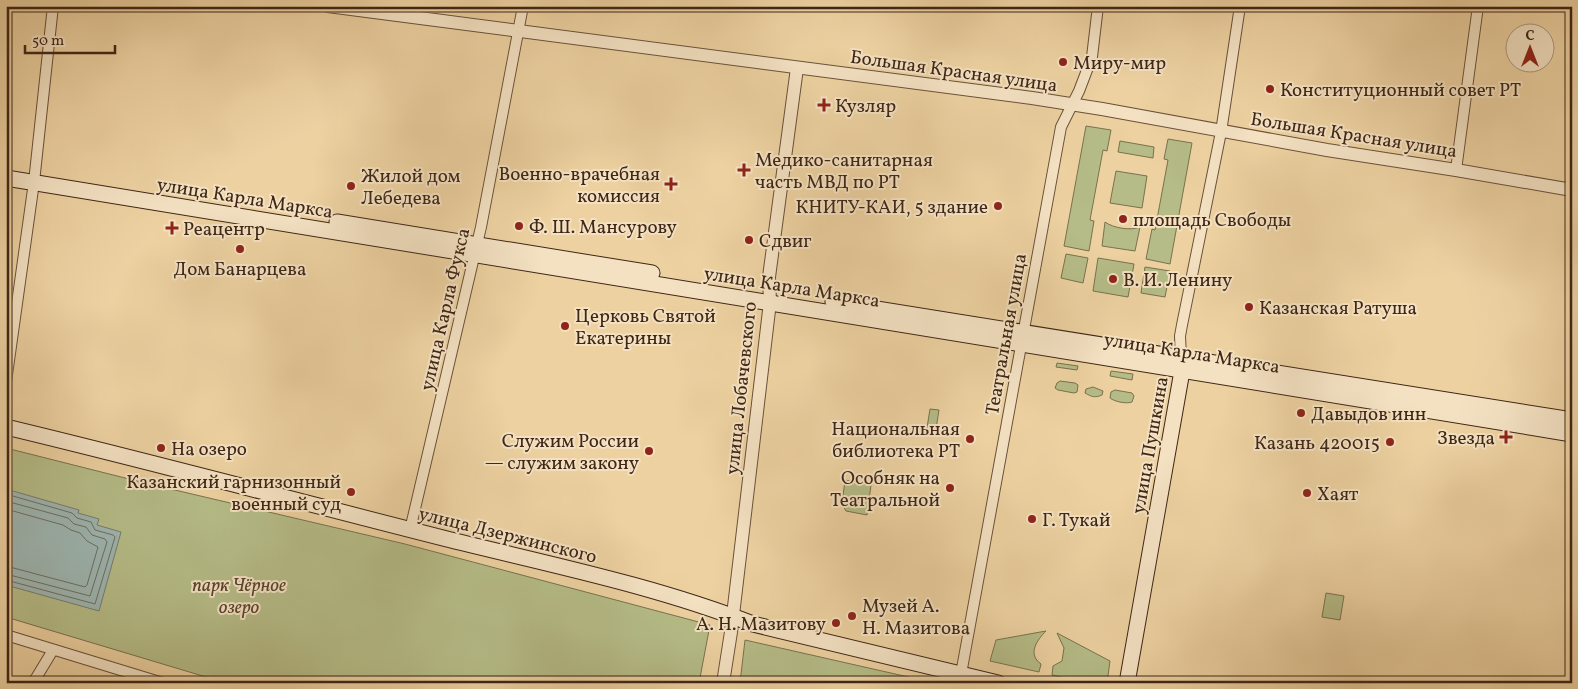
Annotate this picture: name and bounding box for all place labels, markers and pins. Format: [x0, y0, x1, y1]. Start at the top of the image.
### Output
place label: Миру-мир [1073, 51, 1166, 77]
marker: Миру-мир [1057, 56, 1069, 68]
place label: Конституционный совет РТ [1280, 78, 1521, 104]
marker: Конституционный совет РТ [1264, 83, 1276, 95]
place label: Кузляр [835, 94, 896, 120]
marker: Кузляр [817, 98, 831, 112]
place label: Медико-санитарная часть МВД по РТ [755, 148, 933, 196]
place label: Военно-врачебная комиссия [498, 162, 660, 210]
marker: Медико-санитарная часть МВД по РТ [737, 163, 751, 177]
place label: Жилой дом Лебедева [361, 164, 460, 212]
marker: Военно-врачебная комиссия [664, 177, 678, 191]
marker: Жилой дом Лебедева [345, 180, 357, 192]
place label: КНИТУ-КАИ, 5 здание [795, 195, 988, 221]
marker: КНИТУ-КАИ, 5 здание [992, 200, 1004, 212]
place label: площадь Свободы [1133, 208, 1291, 234]
marker: площадь Свободы [1117, 213, 1129, 225]
place label: Ф. Ш. Мансурову [529, 215, 677, 241]
place label: Реацентр [183, 217, 265, 243]
marker: Ф. Ш. Мансурову [513, 220, 525, 232]
marker: Реацентр [165, 221, 179, 235]
place label: Сдвиг [759, 229, 812, 255]
marker: Сдвиг [743, 234, 755, 246]
marker: Дом Банарцева [234, 243, 246, 255]
place label: Дом Банарцева [174, 257, 306, 283]
place label: В. И. Ленину [1123, 268, 1232, 294]
marker: В. И. Ленину [1107, 273, 1119, 285]
place label: Казанская Ратуша [1259, 296, 1417, 322]
marker: Казанская Ратуша [1243, 301, 1255, 313]
place label: Церковь Святой Екатерины [575, 304, 716, 352]
marker: Церковь Святой Екатерины [559, 320, 571, 332]
place label: Давыдов инн [1311, 402, 1426, 428]
marker: Давыдов инн [1295, 407, 1307, 419]
place label: Национальная библиотека РТ [831, 417, 960, 465]
place label: Звезда [1437, 426, 1495, 452]
place label: Служим России — служим закону [484, 429, 639, 477]
marker: Звезда [1499, 430, 1513, 444]
place label: Казань 420015 [1254, 431, 1380, 457]
marker: Национальная библиотека РТ [964, 433, 976, 445]
marker: Казань 420015 [1384, 436, 1396, 448]
place label: На озеро [171, 437, 247, 463]
marker: На озеро [155, 442, 167, 454]
marker: Служим России — служим закону [643, 445, 655, 457]
place label: Особняк на Театральной [830, 466, 940, 514]
place label: Казанский гарнизонный военный суд [126, 470, 341, 518]
marker: Особняк на Театральной [944, 482, 956, 494]
place label: Хаят [1317, 482, 1359, 508]
marker: Казанский гарнизонный военный суд [345, 486, 357, 498]
marker: Хаят [1301, 487, 1313, 499]
place label: Г. Тукай [1042, 508, 1110, 534]
marker: Г. Тукай [1026, 513, 1038, 525]
place label: Музей А. Н. Мазитова [862, 594, 970, 642]
marker: Музей А. Н. Мазитова [846, 610, 858, 622]
place label: А. Н. Мазитову [696, 612, 826, 638]
marker: А. Н. Мазитову [830, 617, 842, 629]

